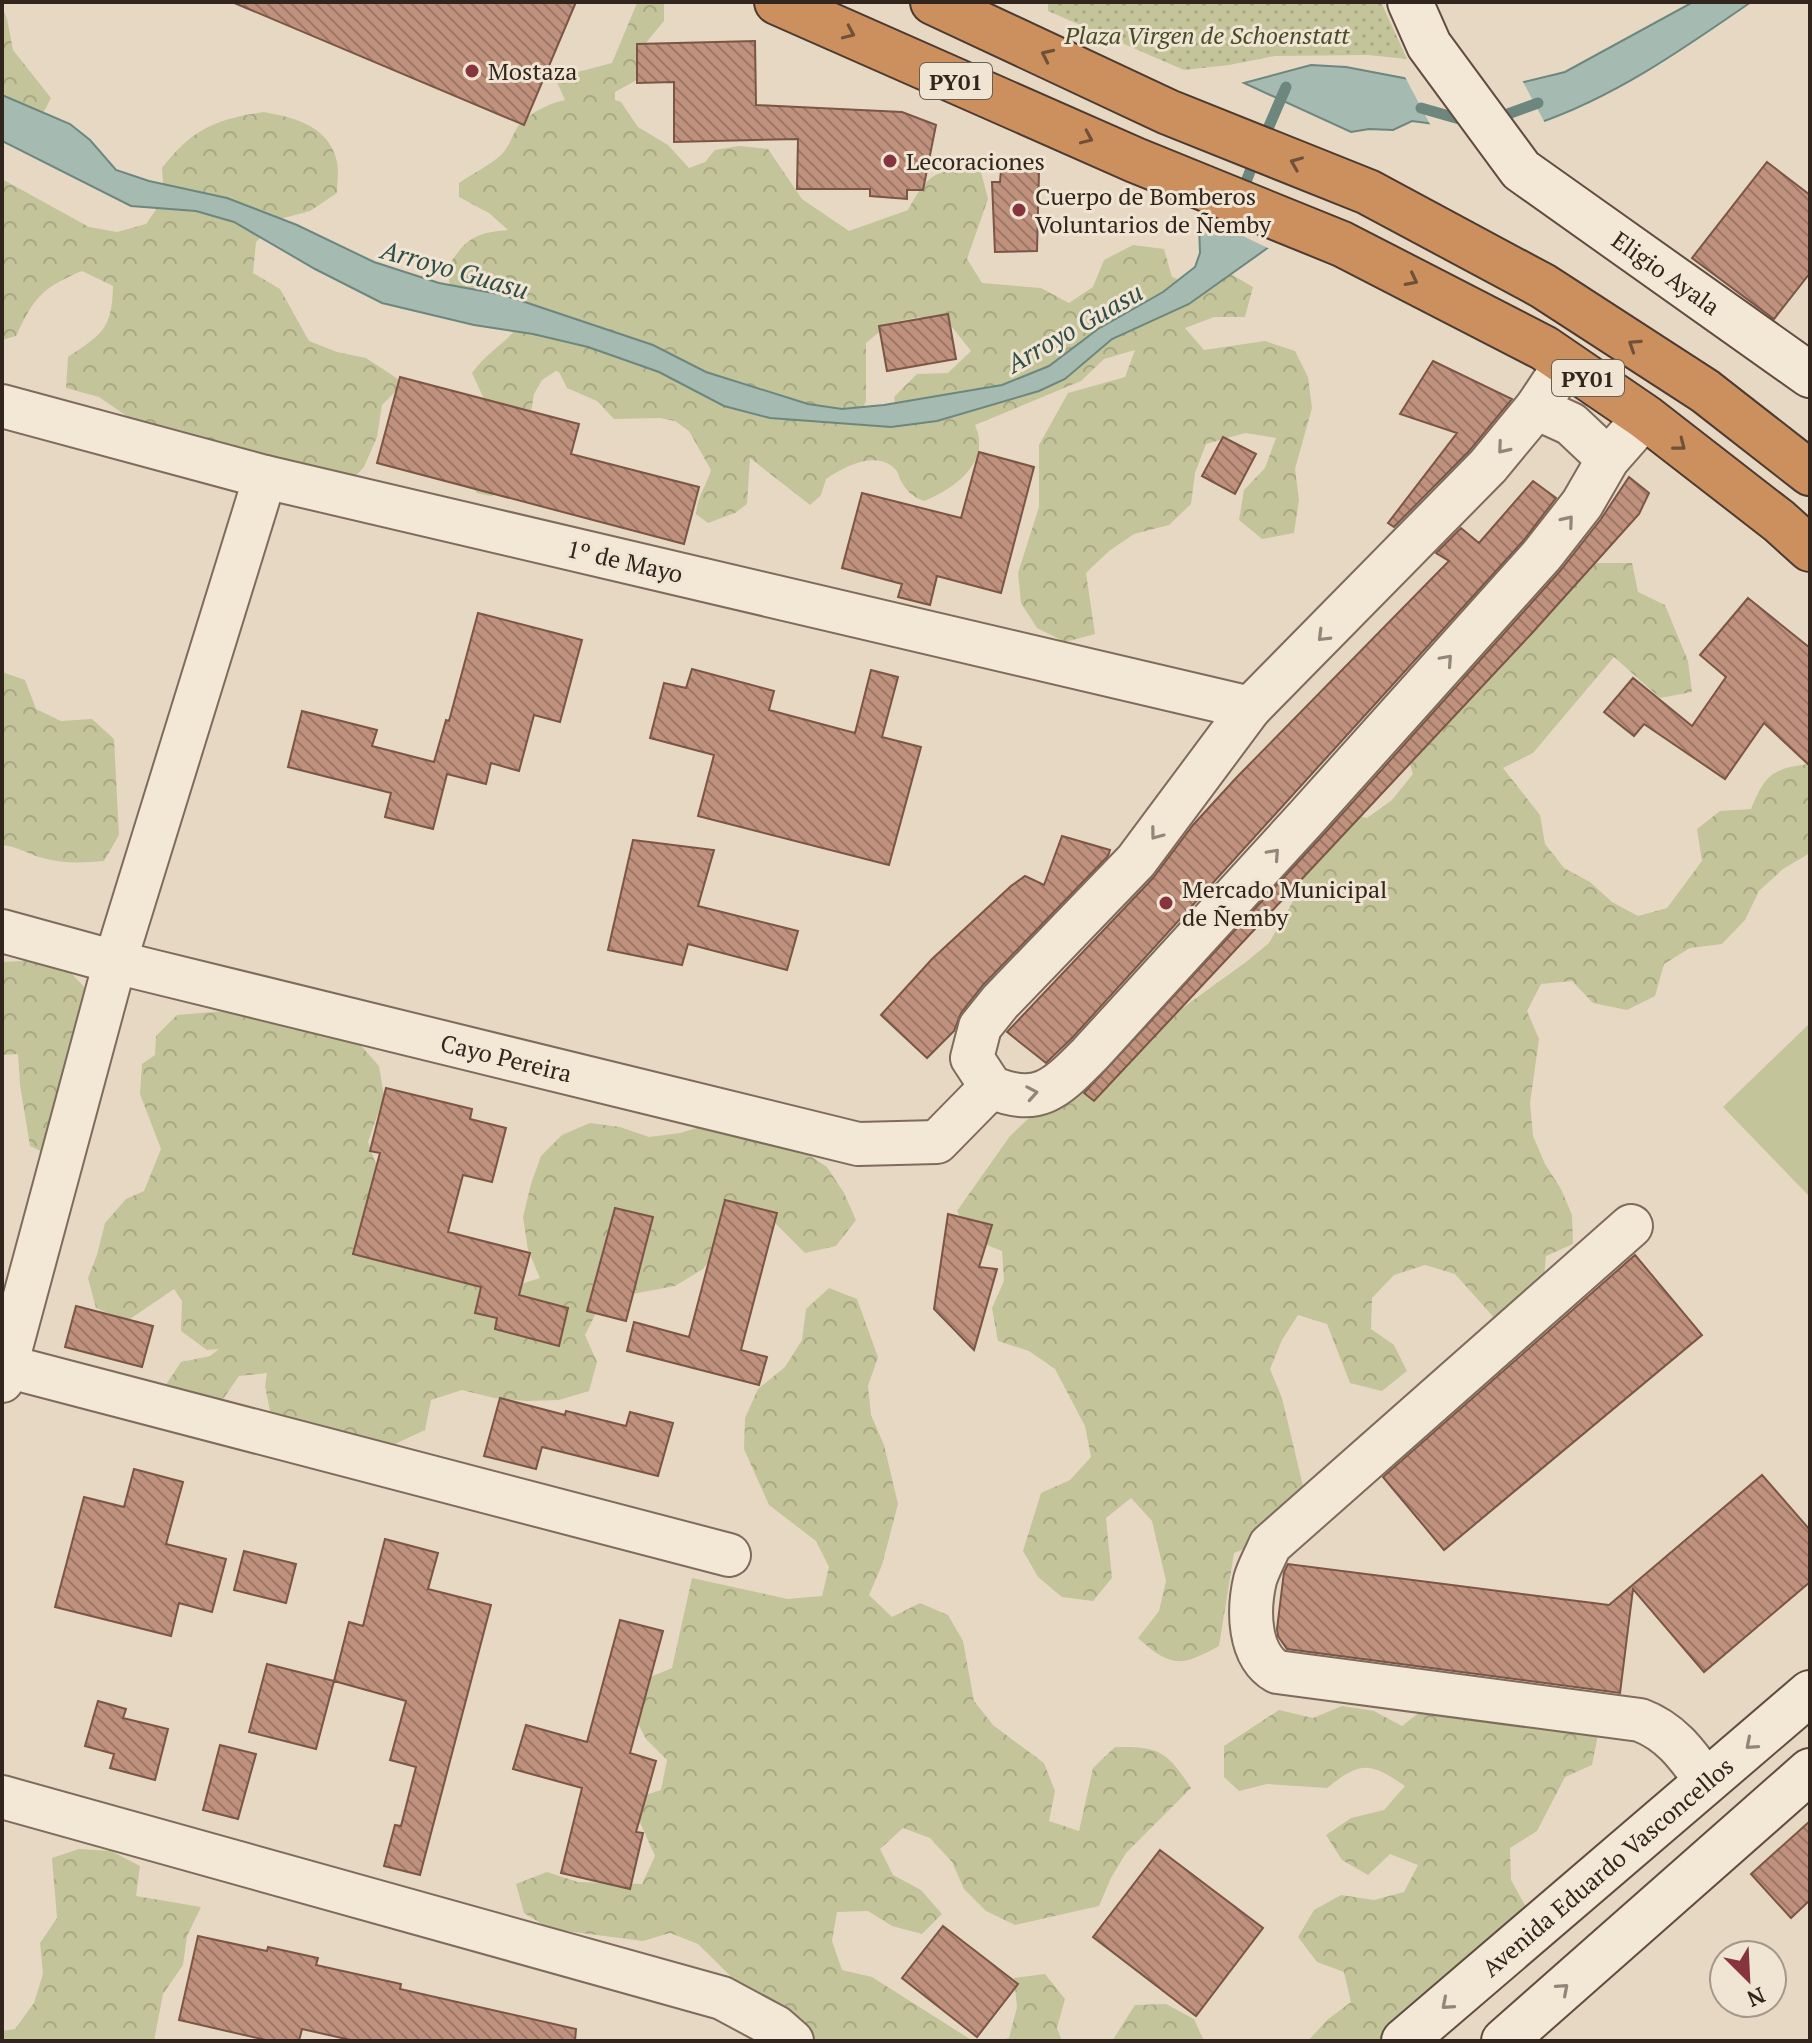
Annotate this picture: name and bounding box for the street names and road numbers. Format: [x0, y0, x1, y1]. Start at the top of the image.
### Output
road number: PY01 [920, 63, 992, 99]
street label: Eligio Ayala [1606, 224, 1726, 322]
road number: PY01 [1552, 360, 1624, 396]
street label: 1º de Mayo [564, 532, 686, 590]
street label: Cayo Pereira [437, 1026, 575, 1089]
street label: Avenida Eduardo Vasconcellos [1475, 1750, 1740, 1983]

